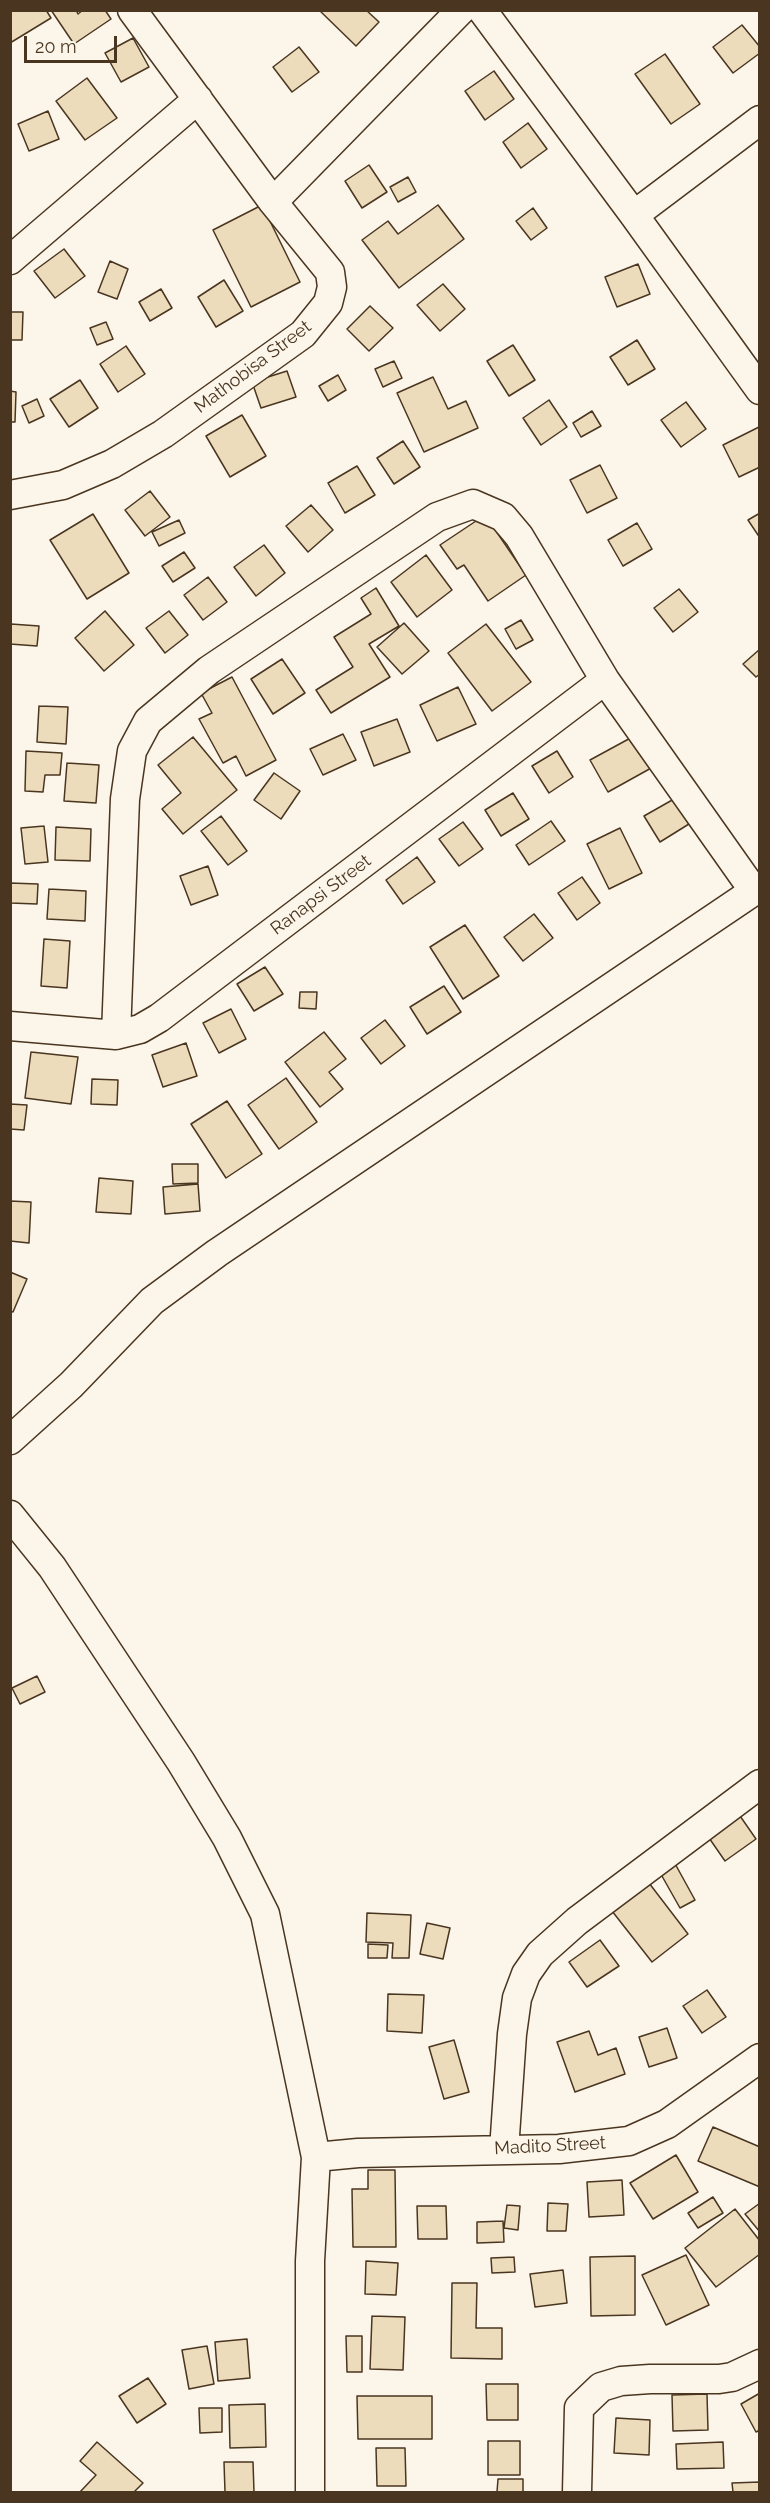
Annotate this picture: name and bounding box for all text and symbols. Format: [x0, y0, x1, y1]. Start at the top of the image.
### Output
scale bar [27, 24, 120, 62]
text: 20 m [35, 36, 77, 57]
street label: Mathobisa Street [190, 316, 316, 418]
street label: Ranapsi Street [267, 850, 375, 940]
street label: Madito Street [494, 2132, 606, 2160]

